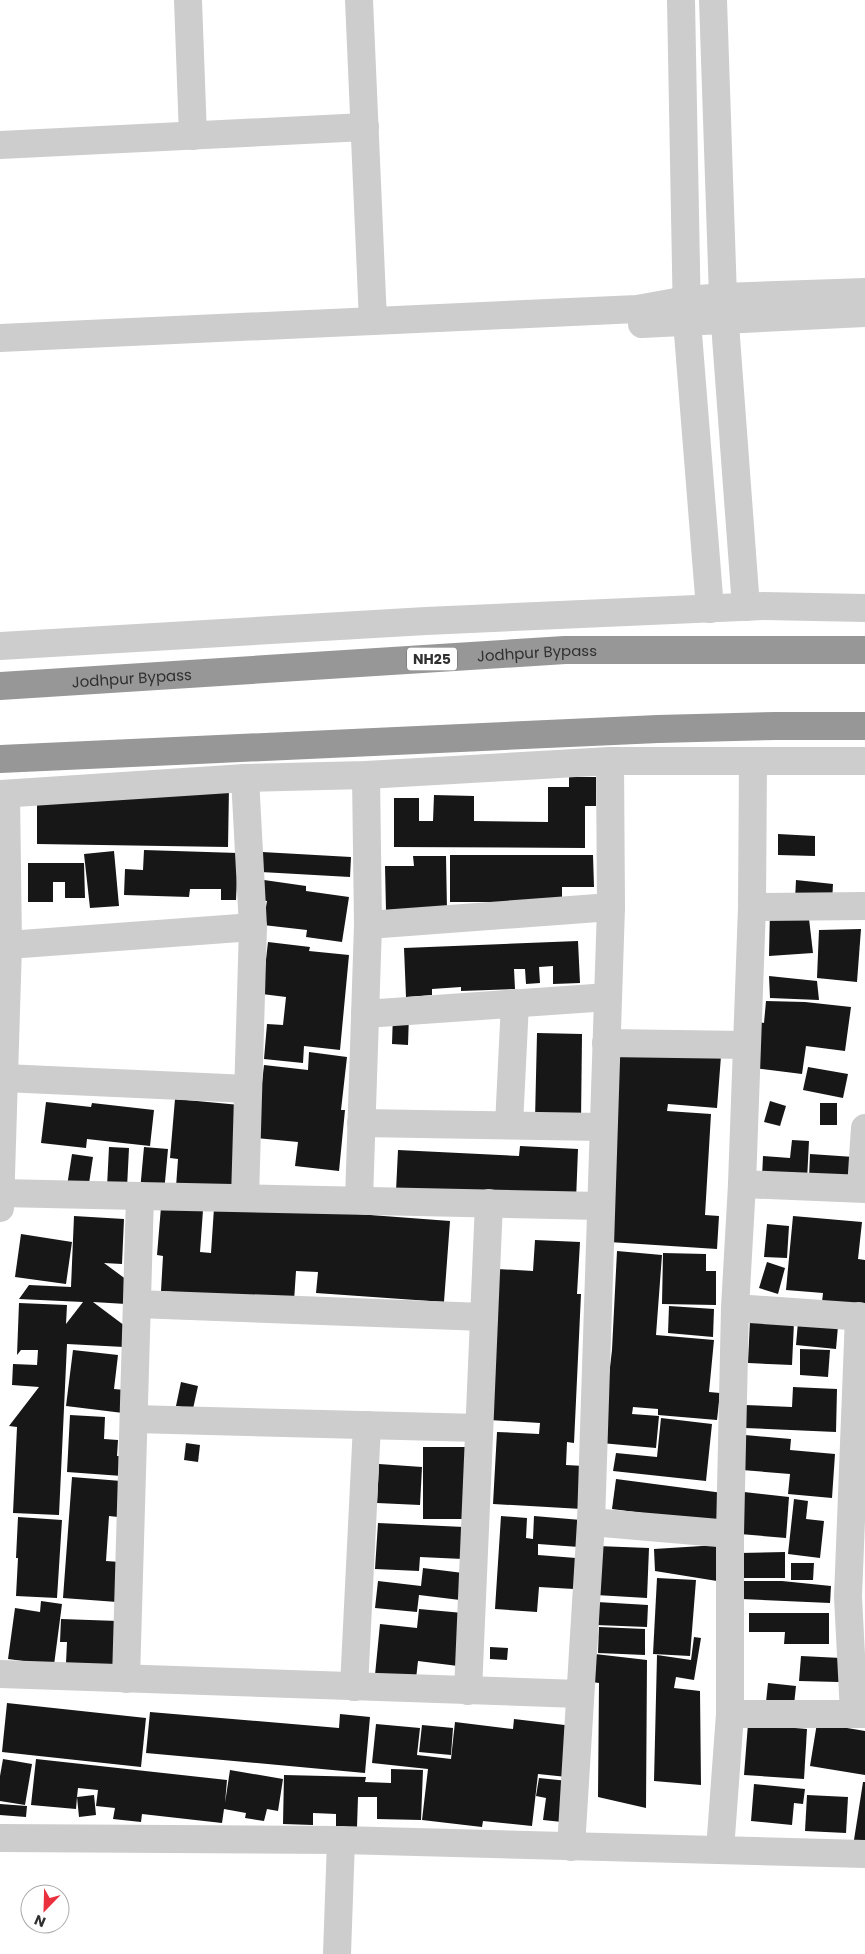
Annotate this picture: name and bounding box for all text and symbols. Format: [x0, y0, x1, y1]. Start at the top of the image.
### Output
street label: Jodhpur Bypass [476, 640, 597, 666]
road number: NH25 [407, 648, 457, 671]
street label: Jodhpur Bypass [71, 663, 193, 692]
north arrow [20, 1884, 70, 1934]
text: N [31, 1910, 49, 1932]

